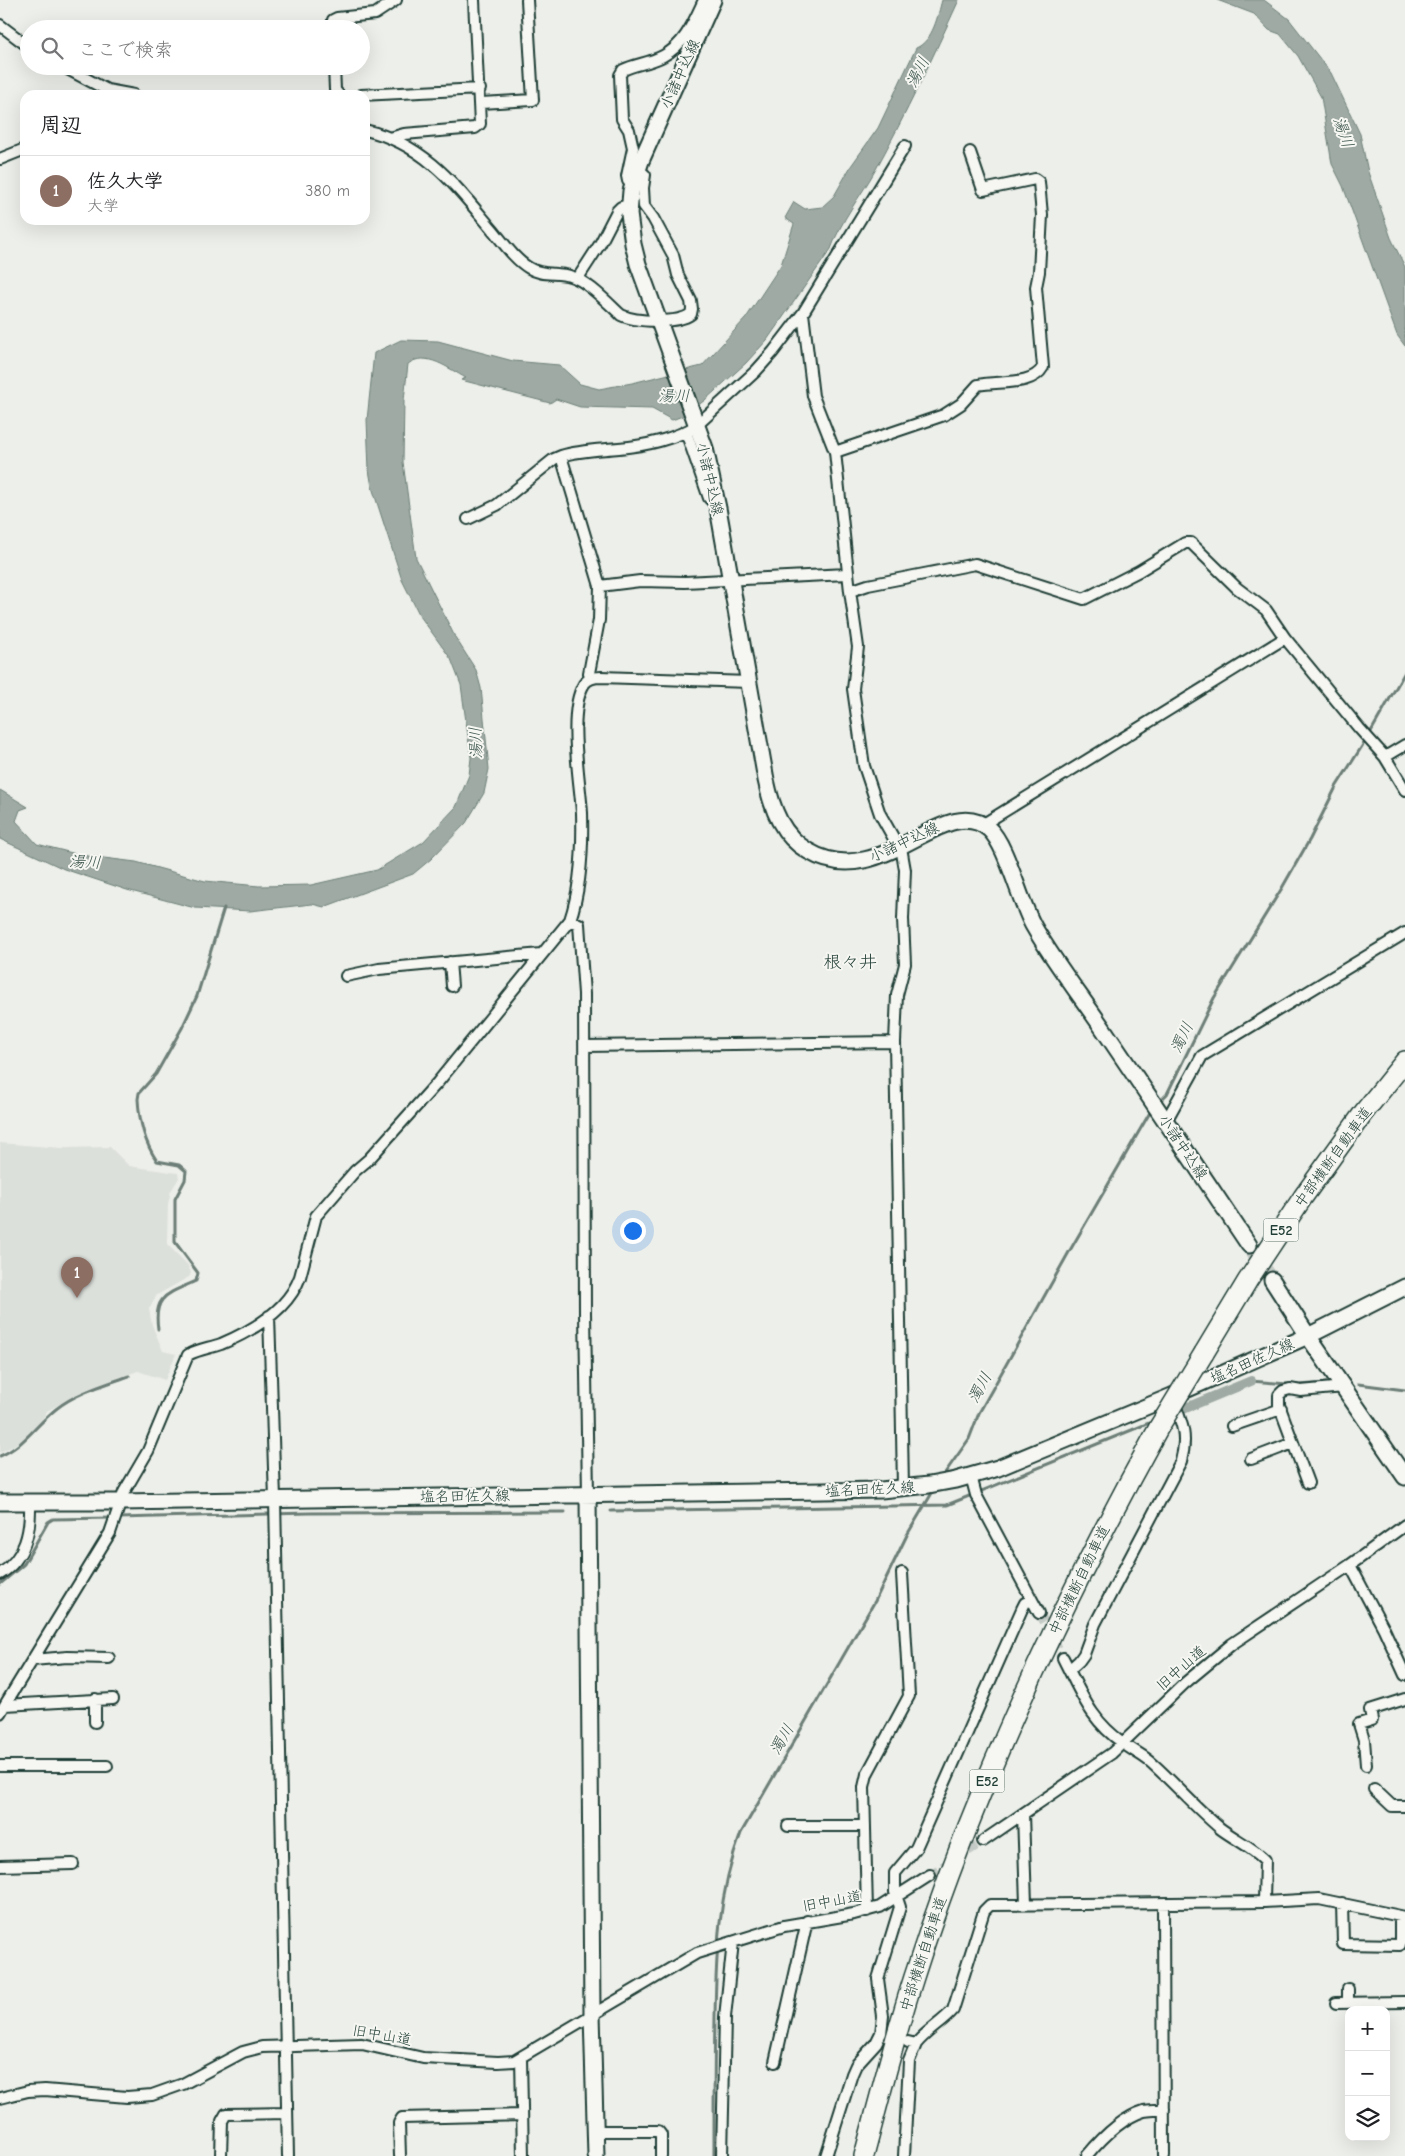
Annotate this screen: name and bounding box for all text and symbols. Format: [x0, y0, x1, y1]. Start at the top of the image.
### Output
search box [20, 20, 370, 75]
icon: search [38, 34, 66, 62]
street label: 小諸中込線 [657, 36, 703, 112]
text: ここで検索 [78, 39, 173, 61]
water label: 湯川 [903, 54, 933, 91]
text: 周辺 [40, 113, 82, 137]
water label: 湯川 [1329, 114, 1357, 150]
text: 佐久大学 [87, 170, 163, 192]
text: 1 [53, 182, 59, 200]
text: 380 m [305, 182, 350, 200]
text: 大学 [87, 197, 119, 215]
water label: 湯川 [658, 387, 690, 405]
street label: 小諸中込線 [693, 440, 727, 518]
water label: 湯川 [466, 727, 486, 759]
street label: 小諸中込線 [866, 818, 942, 866]
water label: 湯川 [68, 852, 101, 872]
district label: 根々井 [823, 952, 877, 973]
water label: 濁川 [1167, 1019, 1197, 1056]
street label: 中部横断自動車道 [1290, 1103, 1376, 1211]
street label: 小諸中込線 [1155, 1111, 1211, 1183]
your location [620, 1218, 646, 1244]
road number: E52 [1264, 1218, 1298, 1242]
pin: 1 [61, 1257, 93, 1298]
street label: 塩名田佐久線 [1207, 1334, 1297, 1388]
water label: 濁川 [964, 1369, 996, 1406]
street label: 塩名田佐久線 [825, 1478, 915, 1500]
street label: 塩名田佐久線 [420, 1486, 510, 1506]
street label: 中部横断自動車道 [1045, 1522, 1113, 1638]
street label: 旧中山道 [1152, 1642, 1210, 1694]
water label: 濁川 [766, 1721, 798, 1758]
road number: E52 [970, 1770, 1004, 1792]
street label: 旧中山道 [801, 1887, 863, 1915]
street label: 中部横断自動車道 [896, 1894, 950, 2014]
map controls [1345, 2006, 1390, 2141]
button: + [1345, 2006, 1390, 2051]
street label: 旧中山道 [351, 2021, 413, 2049]
button: − [1345, 2051, 1390, 2096]
button: layers [1345, 2096, 1390, 2141]

